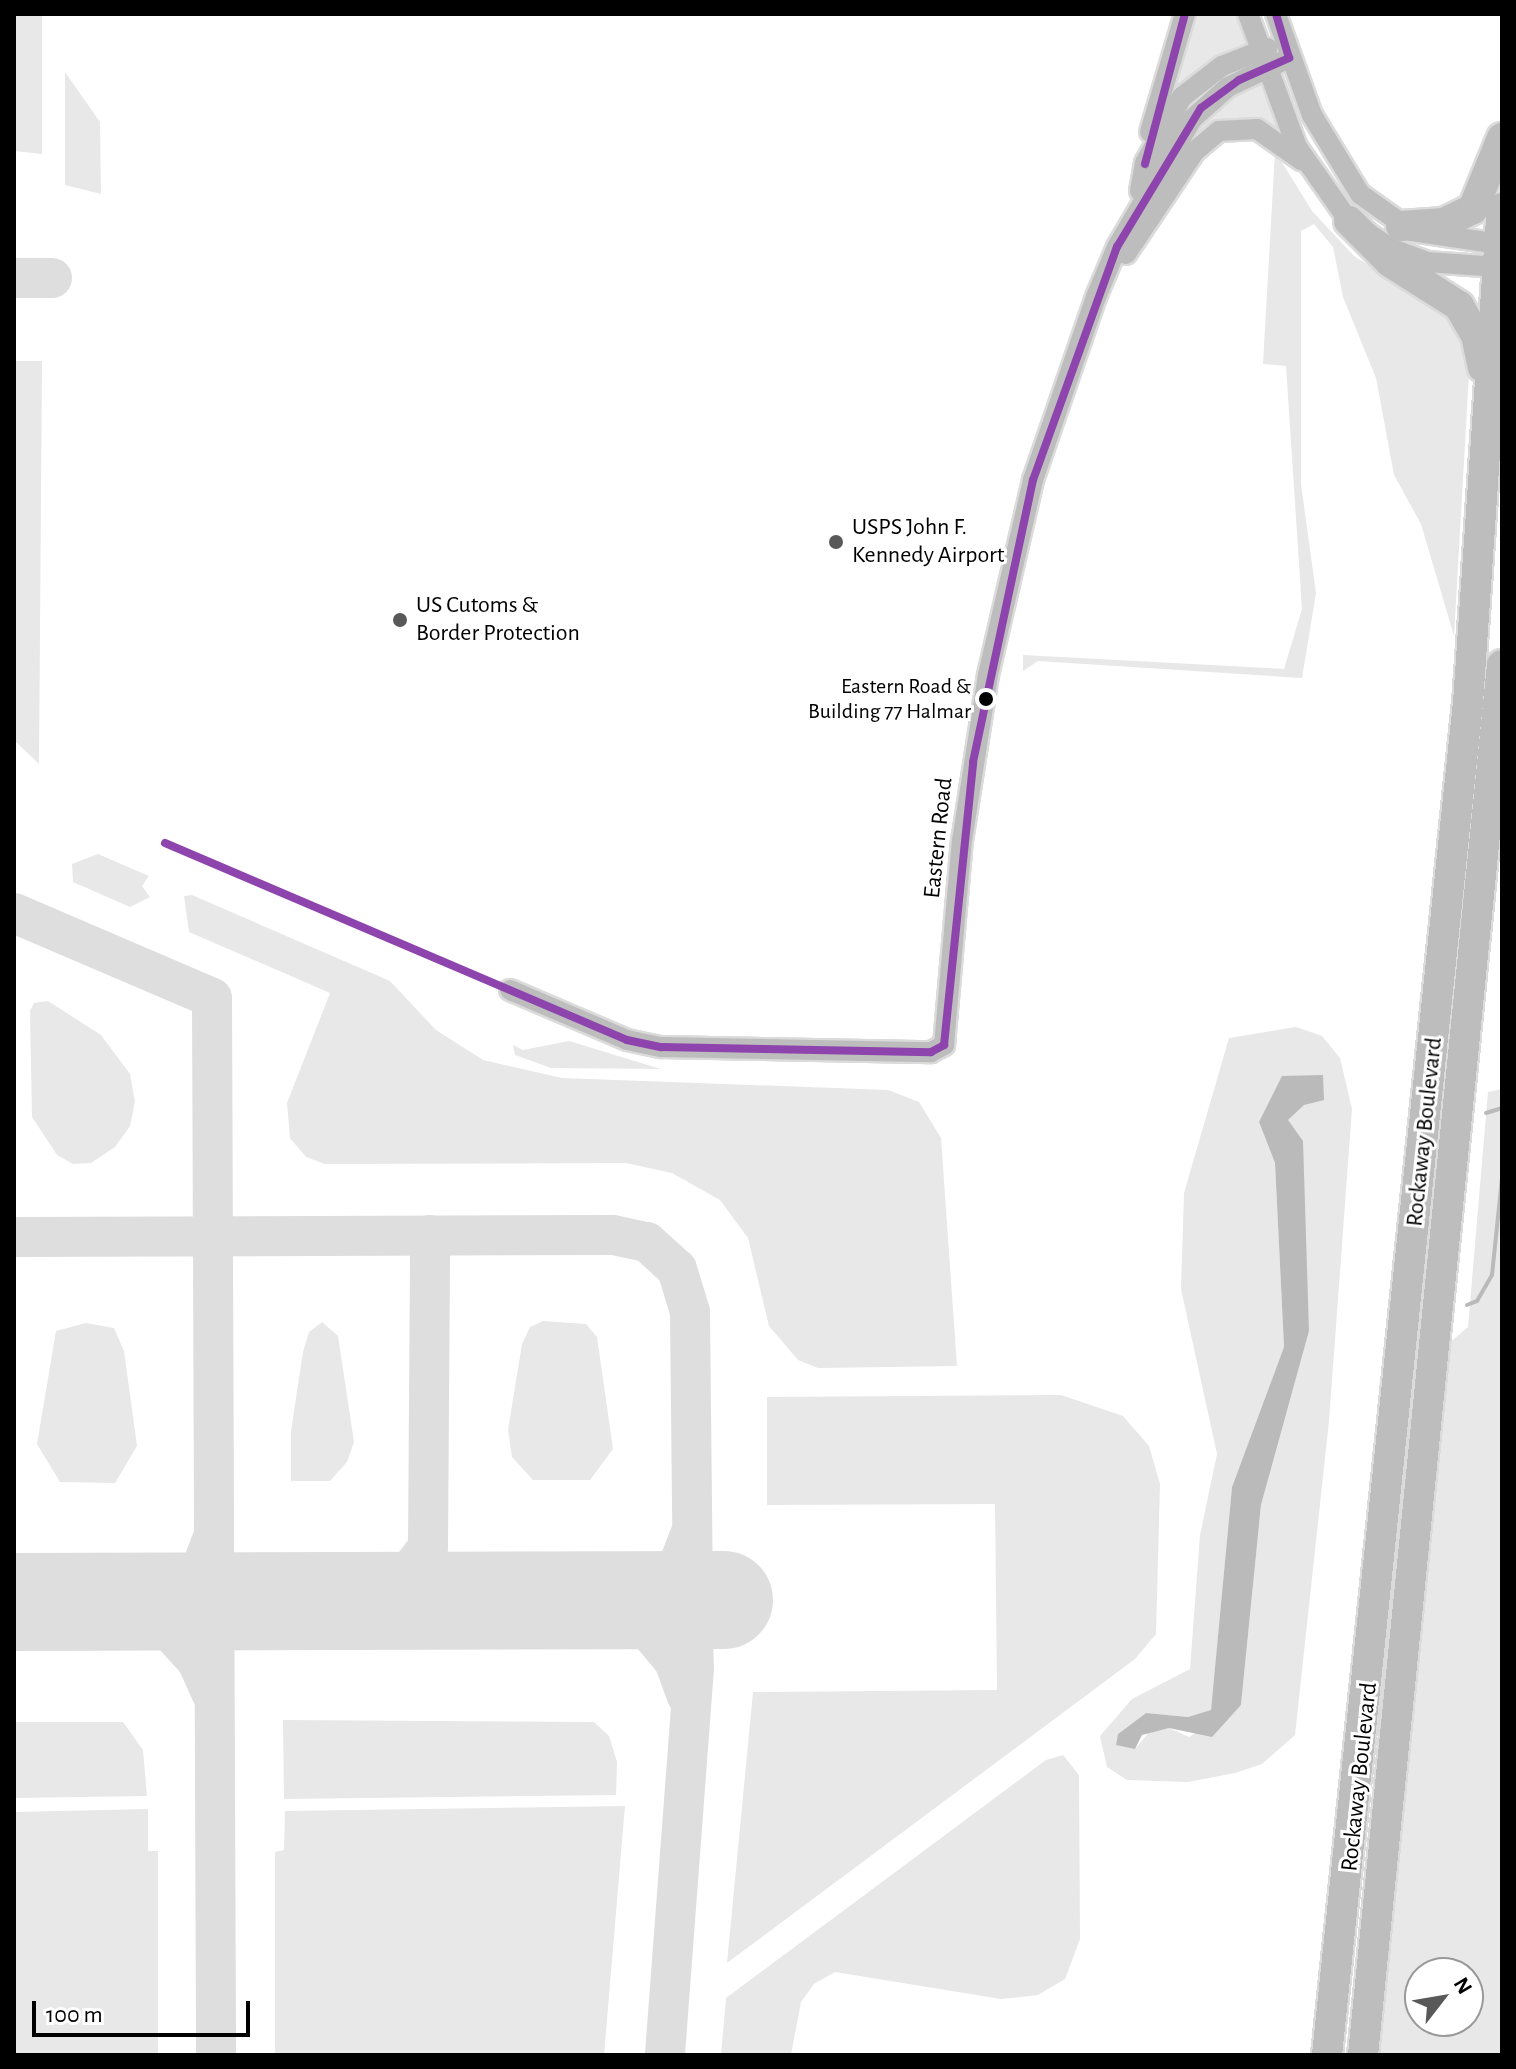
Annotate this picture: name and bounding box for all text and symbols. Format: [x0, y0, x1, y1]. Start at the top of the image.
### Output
place label: USPS John F. Kennedy Airport [852, 514, 1004, 570]
marker: USPS John F. Kennedy Airport [827, 533, 845, 551]
place label: US Cutoms & Border Protection [416, 592, 580, 648]
marker: US Cutoms & Border Protection [391, 611, 409, 629]
place label: Eastern Road & Building 77 Halmar [808, 673, 971, 724]
marker: Eastern Road & Building 77 Halmar [978, 691, 994, 707]
street label: Eastern Road [918, 776, 960, 900]
street label: Rockaway Boulevard [1401, 1036, 1449, 1228]
street label: Rockaway Boulevard [1336, 1681, 1384, 1873]
north arrow [1404, 1957, 1484, 2037]
text: N [1449, 1973, 1476, 1998]
scale bar [36, 1985, 254, 2035]
text: 100 m [46, 2003, 103, 2027]

